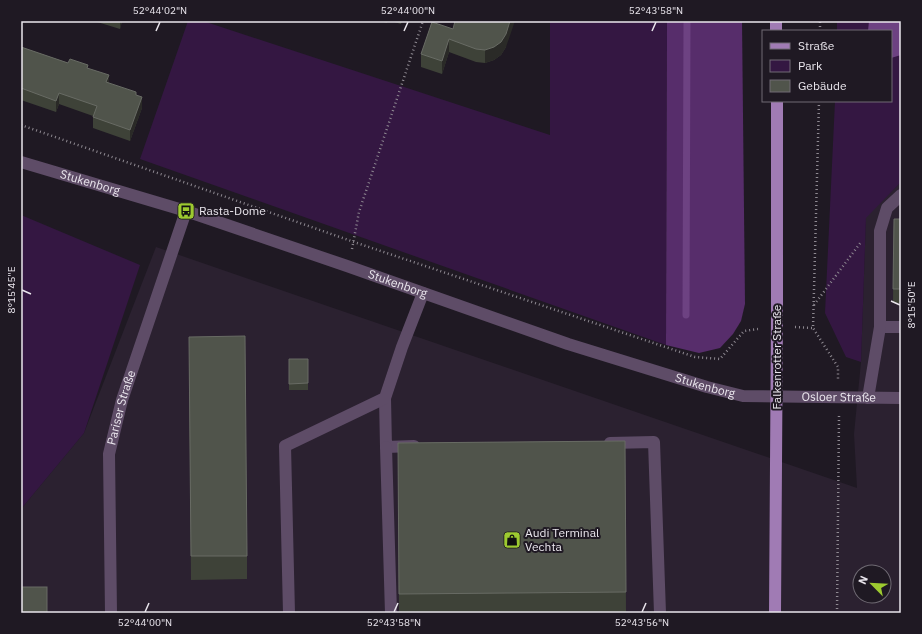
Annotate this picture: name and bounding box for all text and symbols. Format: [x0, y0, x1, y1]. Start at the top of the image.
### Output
text: 52°44'02"N [133, 4, 187, 17]
text: 52°44'00"N [381, 4, 435, 17]
text: 52°43'58"N [629, 4, 683, 17]
legend [762, 30, 892, 102]
text: Straße [798, 38, 835, 53]
text: Park [798, 58, 823, 73]
text: Gebäude [798, 78, 847, 93]
street label: Stukenborg [58, 166, 123, 198]
bus stop icon: Rasta-Dome [176, 201, 196, 221]
place label: Rasta-Dome [199, 203, 266, 218]
text: 8°15'45"E [5, 266, 18, 314]
street label: Stukenborg [366, 266, 430, 301]
text: 8°15'50"E [905, 281, 918, 329]
street label: Falkenrotter Straße [769, 304, 784, 409]
street label: Pariser Straße [103, 368, 139, 446]
street label: Stukenborg [673, 370, 737, 401]
street label: Osloer Straße [801, 389, 877, 405]
place label: Audi Terminal Vechta [525, 525, 599, 554]
shop icon: Audi Terminal Vechta [502, 530, 522, 550]
north arrow [852, 564, 892, 604]
text: N [855, 573, 871, 586]
text: 52°44'00"N [118, 616, 172, 629]
text: 52°43'58"N [367, 616, 421, 629]
text: 52°43'56"N [615, 616, 669, 629]

